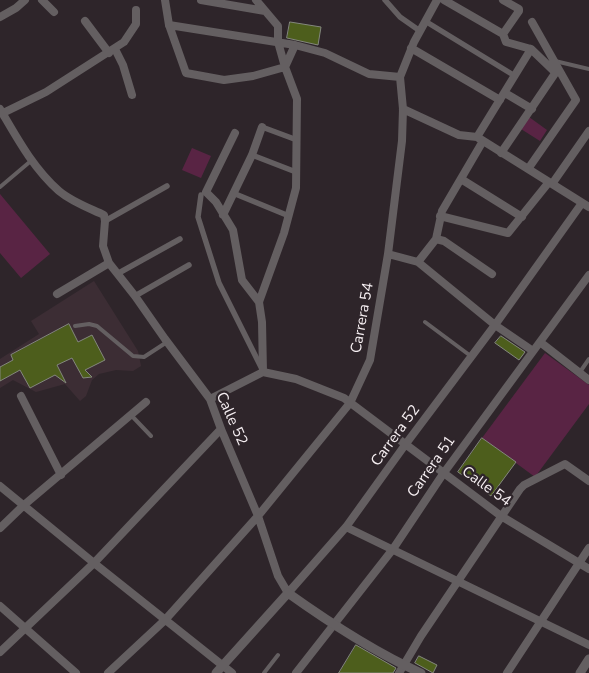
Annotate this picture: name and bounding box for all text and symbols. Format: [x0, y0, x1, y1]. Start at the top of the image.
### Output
street label: Carrera 54 [348, 281, 378, 355]
street label: Calle 52 [211, 390, 251, 448]
street label: Carrera 52 [368, 402, 424, 470]
street label: Carrera 51 [404, 433, 460, 501]
street label: Calle 54 [458, 463, 514, 511]

